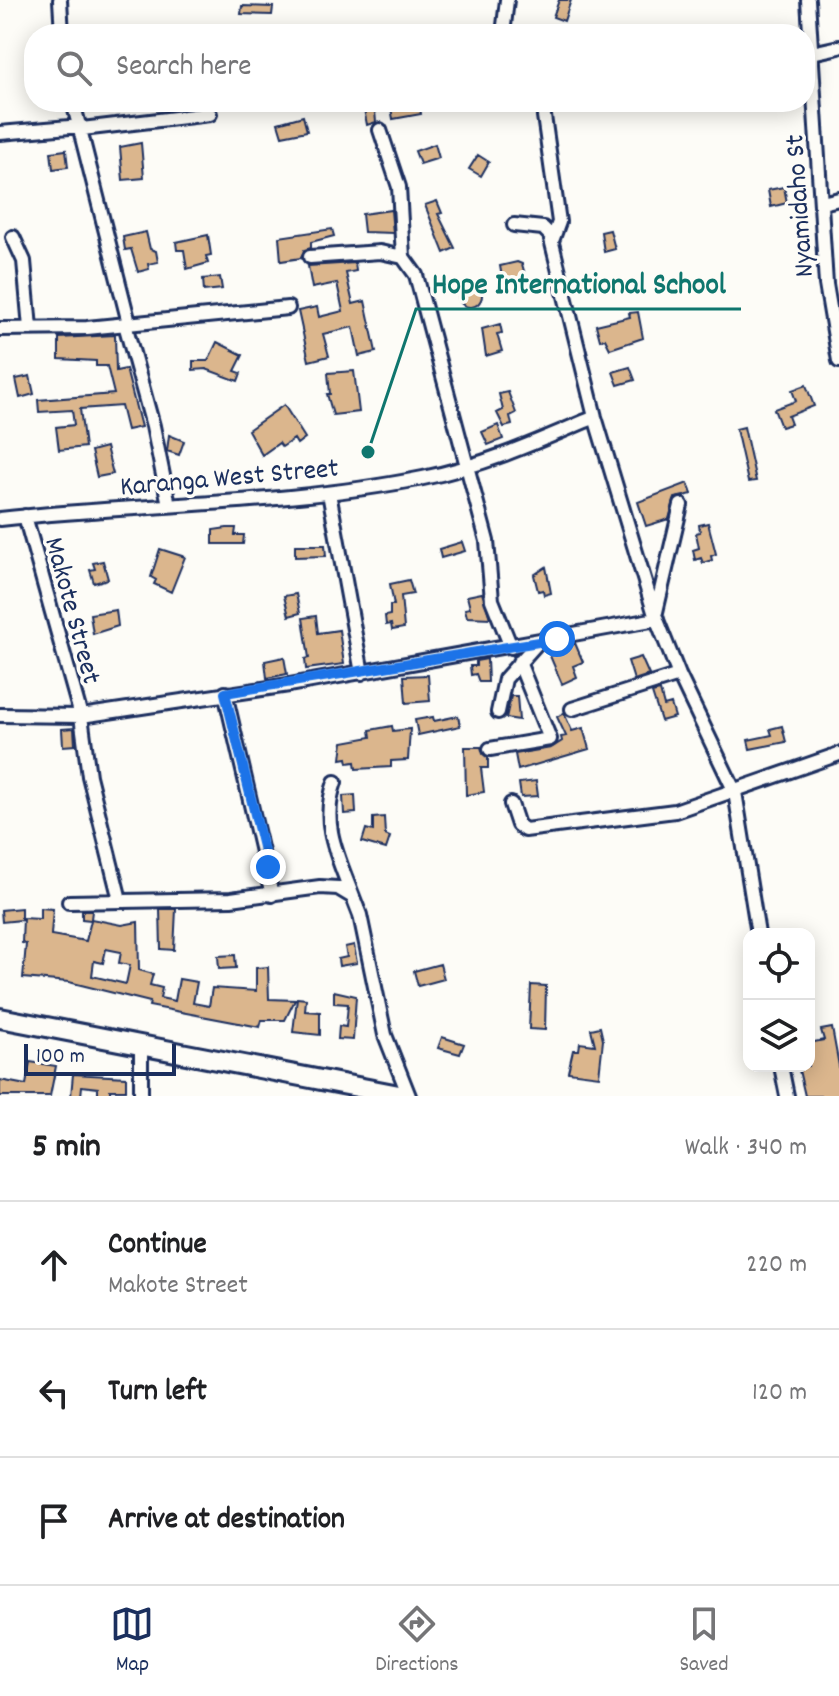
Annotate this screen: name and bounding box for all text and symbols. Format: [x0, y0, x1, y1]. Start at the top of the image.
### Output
search box [24, 24, 815, 112]
icon: search [52, 46, 96, 90]
text: Search here [116, 47, 252, 90]
street label: Nyamidaho St [777, 133, 827, 279]
callout: Hope International School [416, 255, 741, 309]
text: Hope International School [432, 266, 727, 309]
street label: Karanga West Street [118, 450, 340, 509]
street label: Makote Street [31, 533, 109, 689]
route start [539, 621, 575, 657]
route end [250, 849, 286, 885]
map controls [743, 928, 815, 1072]
button: locate [743, 928, 815, 1000]
button: layers [743, 1000, 815, 1072]
scale bar [24, 1040, 176, 1076]
text: 100 m [36, 1042, 85, 1073]
text: 5 min [32, 1124, 101, 1173]
text: Walk · 340 m [685, 1130, 807, 1167]
text: Continue [108, 1225, 207, 1268]
icon: ahead [32, 1243, 76, 1287]
text: 220 m [746, 1247, 807, 1284]
text: Makote Street [108, 1268, 248, 1305]
icon: left [32, 1371, 76, 1415]
text: Turn left [108, 1372, 207, 1415]
text: 120 m [752, 1375, 807, 1412]
icon: arrive [32, 1499, 76, 1543]
text: Arrive at destination [108, 1500, 345, 1543]
tab: Map [110, 1602, 154, 1681]
tab: Directions [375, 1602, 459, 1681]
tab: Saved [679, 1602, 729, 1681]

